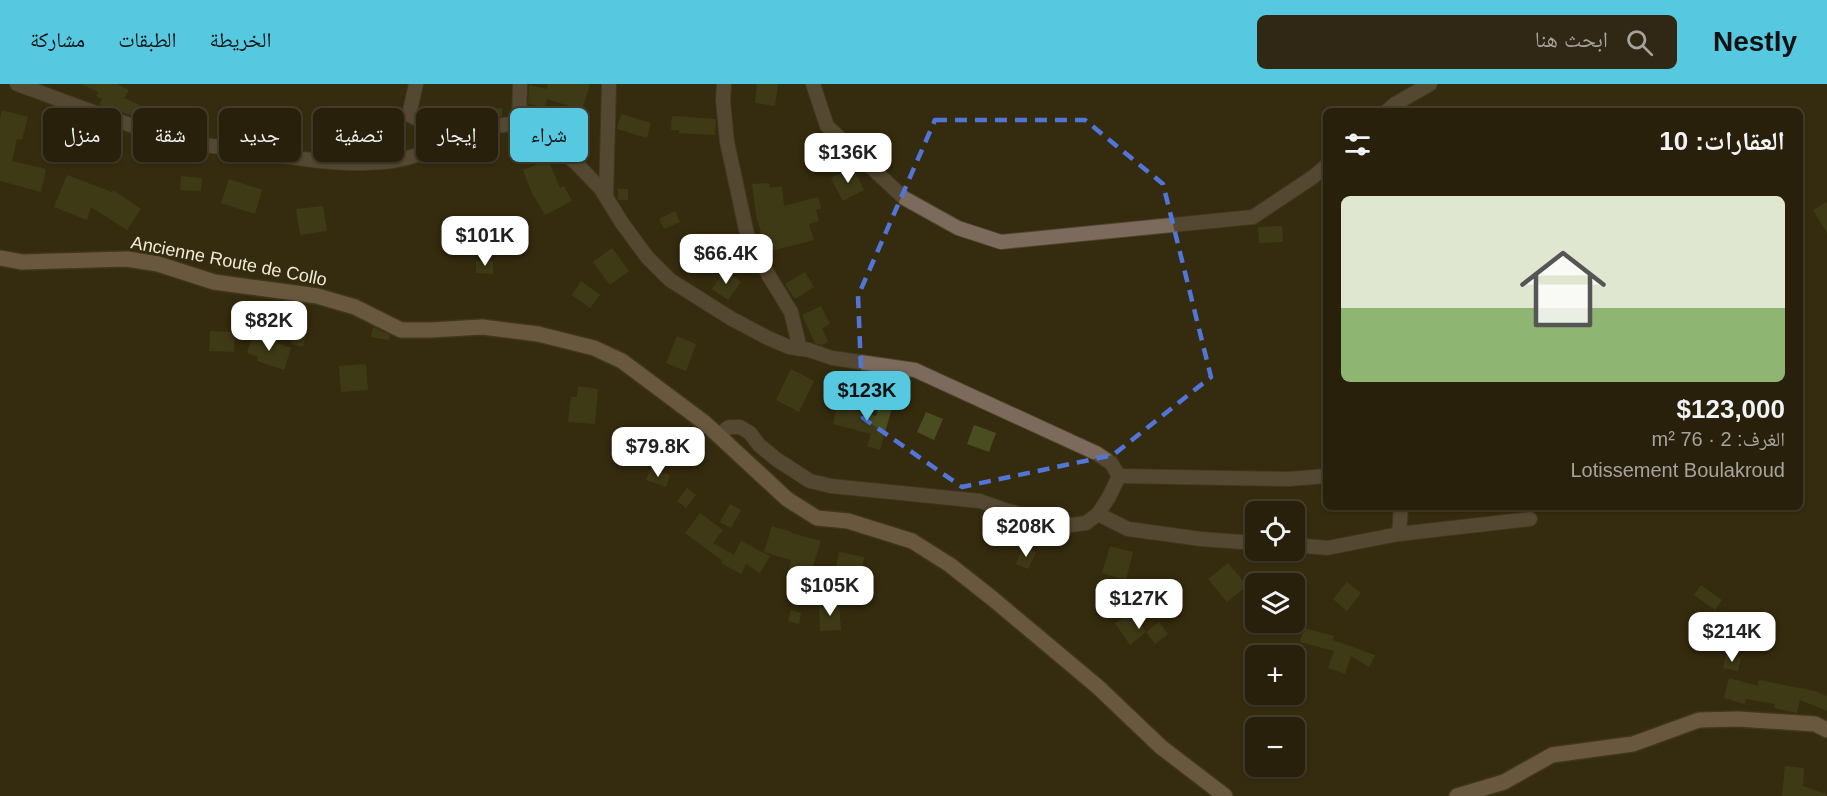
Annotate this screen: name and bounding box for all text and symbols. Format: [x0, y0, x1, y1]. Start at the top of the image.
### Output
search box [1257, 15, 1677, 69]
icon: search [1623, 26, 1656, 59]
text: Nestly [1713, 26, 1797, 57]
text: ابحث هنا [1535, 27, 1608, 52]
text: مشاركة [30, 28, 85, 51]
text: الطبقات [118, 28, 177, 51]
text: الخريطة [210, 28, 271, 51]
chip: منزل [43, 108, 121, 162]
chip: شقة [133, 108, 207, 162]
chip: جديد [219, 108, 301, 162]
chip: تصفية [313, 108, 404, 162]
chip: إيجار [416, 108, 498, 162]
chip: شراء [510, 108, 588, 162]
text: العقارات: 10 [1659, 126, 1785, 156]
icon: filters [1341, 128, 1374, 161]
pin: $136K [806, 133, 890, 184]
text: $136K [819, 141, 877, 163]
pin: $101K [443, 216, 527, 267]
text: $101K [456, 224, 514, 246]
street label: Ancienne Route de Collo [129, 232, 329, 290]
pin: $66.4K [677, 234, 775, 285]
icon: home [1509, 235, 1617, 343]
text: $66.4K [694, 242, 758, 264]
pin: $82K [233, 301, 305, 352]
text: $82K [245, 309, 293, 331]
pin: $123K [825, 371, 909, 422]
text: $123K [838, 379, 896, 401]
text: $123,000 [1677, 394, 1785, 424]
pin: $79.8K [609, 427, 707, 478]
text: الغرف: 2 · 76 m² [1652, 428, 1785, 450]
text: $79.8K [626, 435, 690, 457]
text: Lotissement Boulakroud [1570, 459, 1785, 481]
map controls [1245, 501, 1305, 777]
button: locate [1245, 501, 1305, 561]
pin: $208K [984, 507, 1068, 558]
text: $208K [997, 515, 1055, 537]
pin: $105K [788, 566, 872, 617]
button: layers [1245, 573, 1305, 633]
text: $105K [801, 574, 859, 596]
pin: $127K [1097, 579, 1181, 630]
text: $127K [1110, 587, 1168, 609]
pin: $214K [1690, 612, 1774, 663]
text: $214K [1703, 620, 1761, 642]
button: + [1245, 645, 1305, 705]
button: − [1245, 717, 1305, 777]

